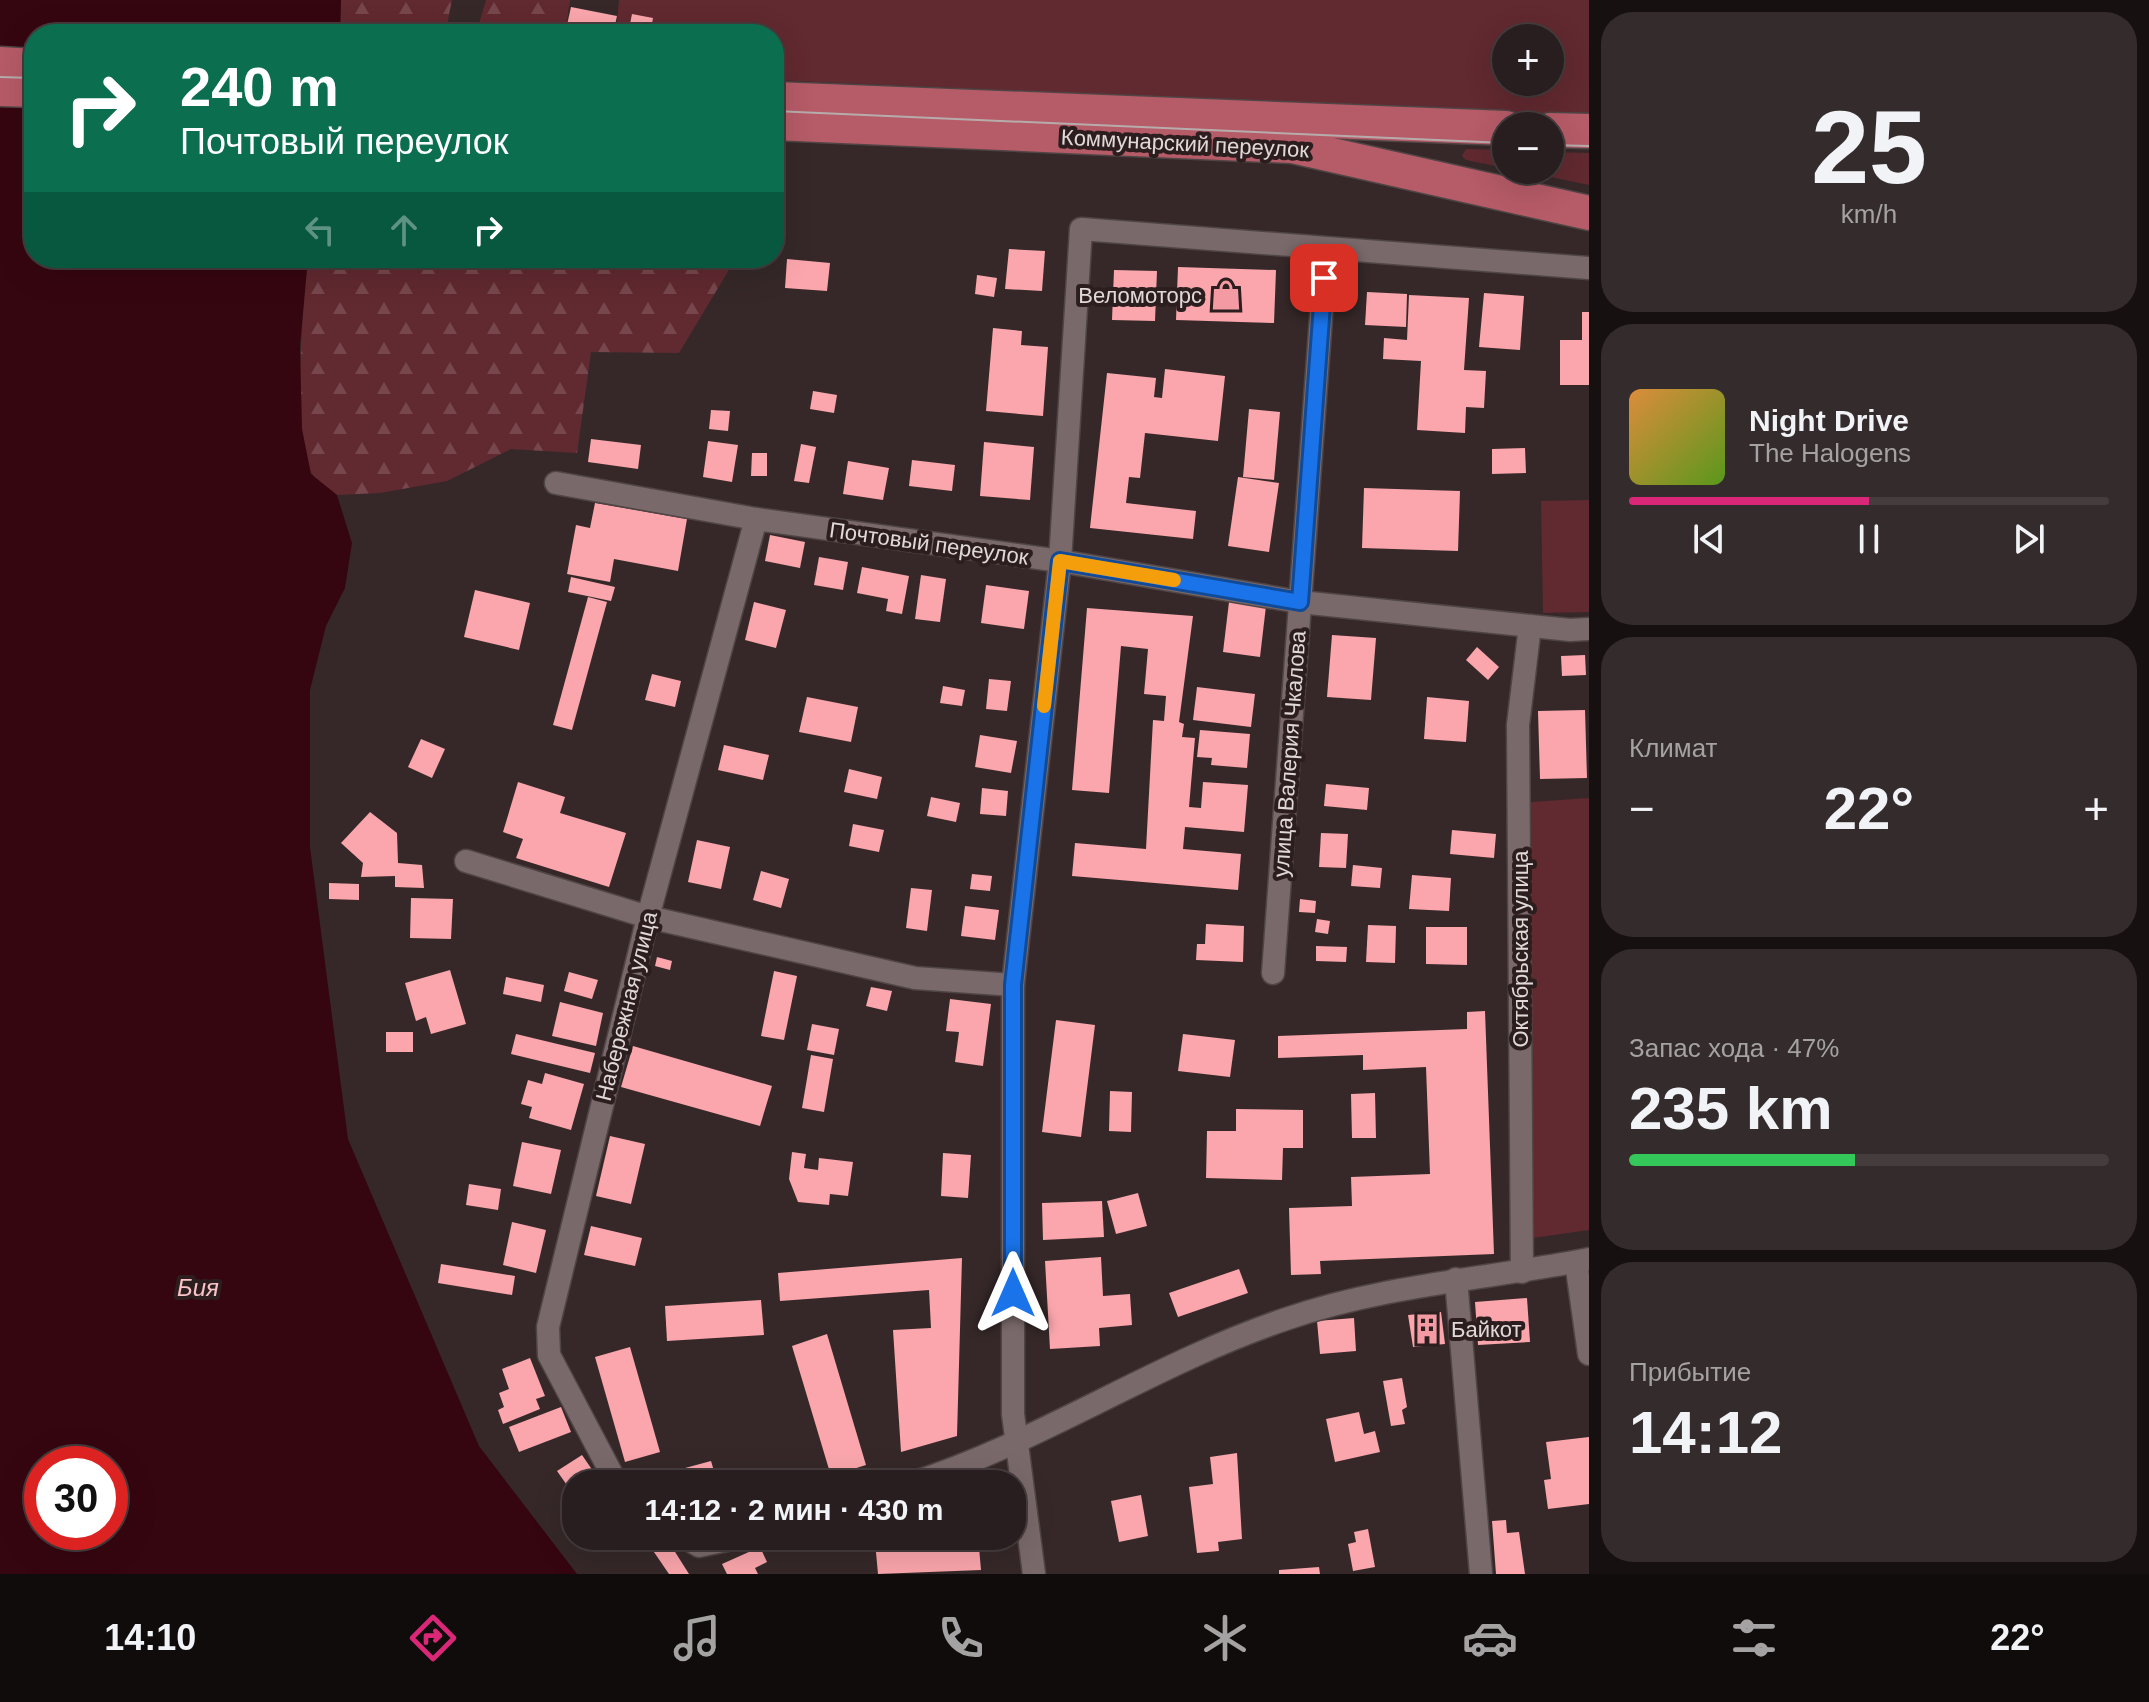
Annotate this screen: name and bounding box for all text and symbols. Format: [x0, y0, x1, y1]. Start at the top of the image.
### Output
map controls [1492, 24, 1564, 184]
button: + [1492, 24, 1564, 96]
text: 240 m [180, 55, 339, 118]
icon: right [48, 56, 152, 160]
text: 25 [1811, 89, 1927, 205]
button: − [1492, 112, 1564, 184]
text: Почтовый переулок [180, 121, 509, 162]
street label: Коммунарский переулок [1060, 125, 1310, 162]
text: km/h [1841, 199, 1897, 229]
icon: left [298, 208, 342, 252]
icon: ahead [382, 208, 426, 252]
icon: right [466, 208, 510, 252]
pin [1290, 244, 1358, 312]
icon: arrive [1302, 256, 1346, 300]
shop icon: Веломоторс [1209, 278, 1243, 312]
place label: Веломоторс [1078, 283, 1202, 308]
text: Night Drive [1749, 404, 1909, 437]
text: The Halogens [1749, 438, 1911, 468]
street label: Почтовый переулок [828, 517, 1030, 570]
icon: previous [1687, 517, 1731, 561]
icon: pause [1847, 517, 1891, 561]
icon: next [2007, 517, 2051, 561]
street label: улица Валерия Чкалова [1268, 629, 1311, 878]
text: Климат [1629, 733, 1718, 763]
text: 22° [1824, 775, 1914, 842]
text: − [1629, 784, 1655, 833]
text: + [2083, 784, 2109, 833]
street label: Октябрьская улица [1508, 850, 1533, 1048]
street label: Набережная улица [591, 908, 662, 1104]
text: Запас хода · 47% [1629, 1033, 1839, 1063]
text: 235 km [1629, 1075, 1833, 1142]
position arrow [971, 1251, 1055, 1335]
water label: Бия [177, 1274, 219, 1301]
building icon: Байкот [1410, 1312, 1444, 1346]
place label: Байкот [1451, 1317, 1522, 1342]
text: Прибытие [1629, 1357, 1751, 1387]
text: 14:12 [1629, 1399, 1782, 1466]
speed limit sign: 30 [24, 1446, 128, 1550]
text: 14:12 · 2 мин · 430 m [645, 1493, 943, 1526]
icon: directions [405, 1610, 461, 1666]
icon: music [669, 1610, 725, 1666]
icon: phone [933, 1610, 989, 1666]
icon: climate [1197, 1610, 1253, 1666]
icon: car [1462, 1610, 1518, 1666]
icon: filters [1726, 1610, 1782, 1666]
text: 14:10 [104, 1617, 196, 1658]
text: 22° [1990, 1617, 2045, 1658]

